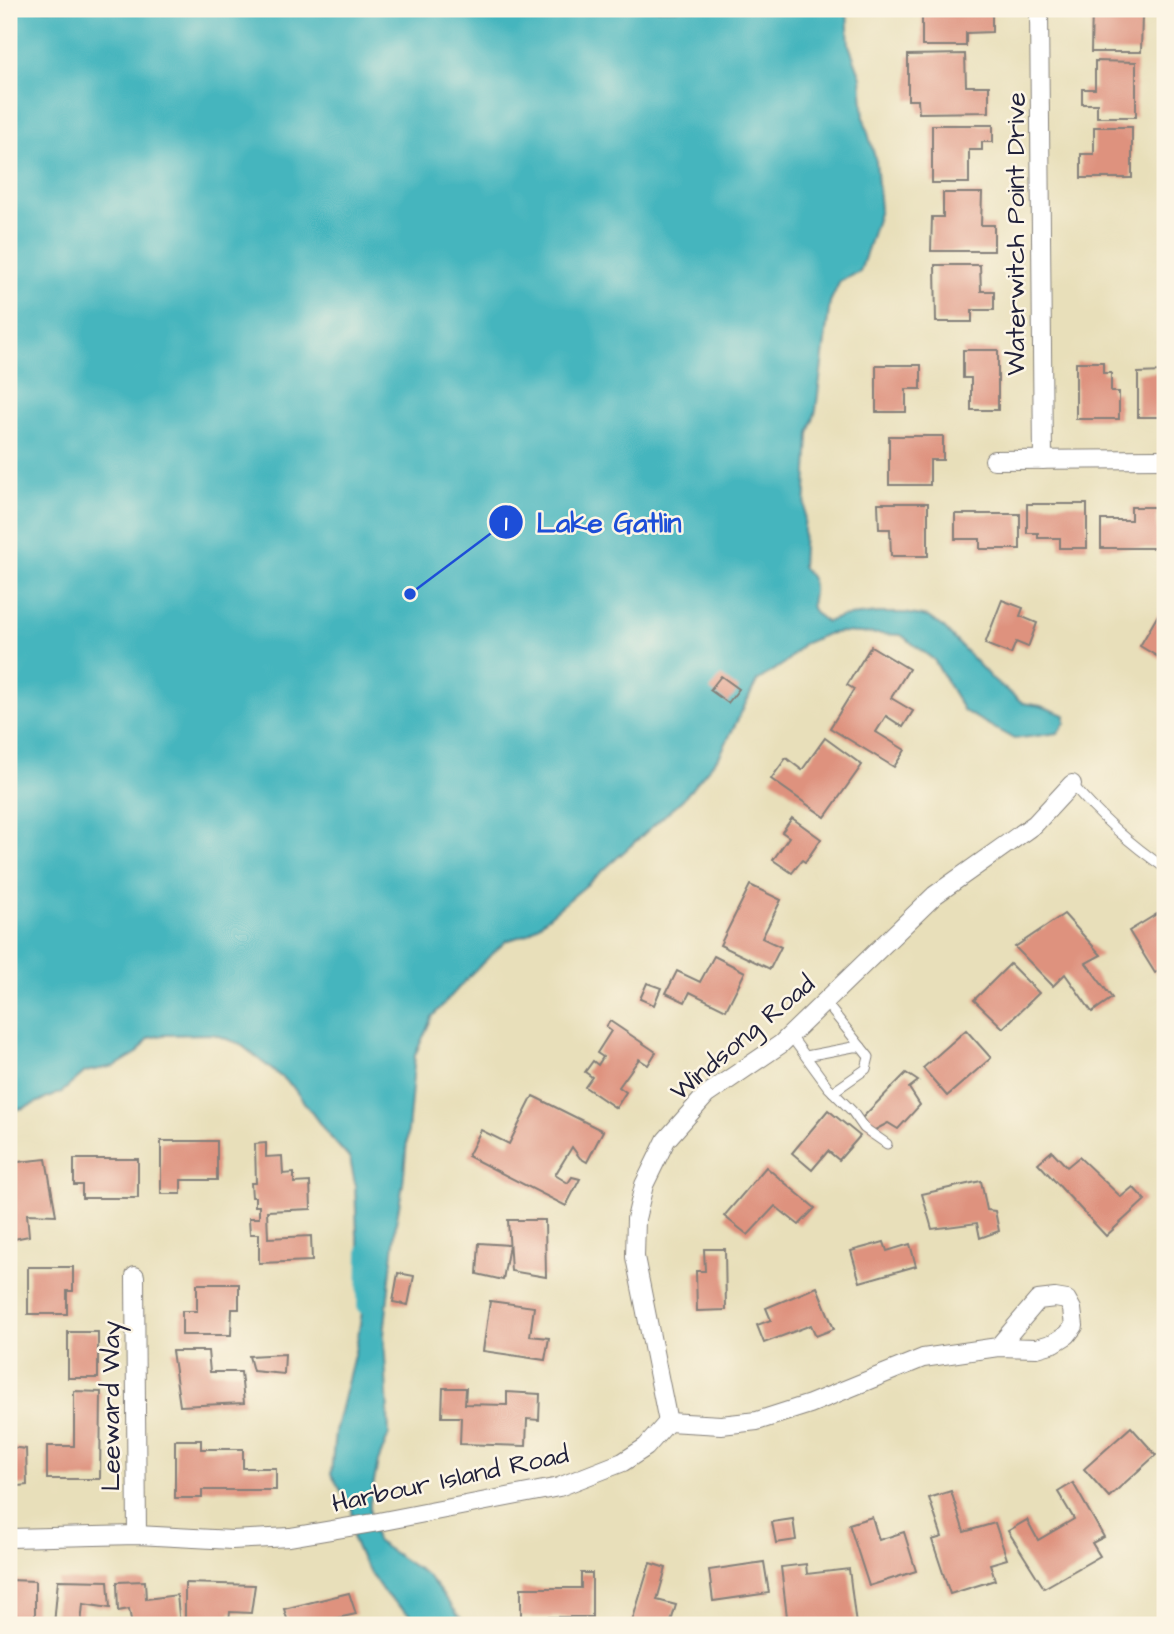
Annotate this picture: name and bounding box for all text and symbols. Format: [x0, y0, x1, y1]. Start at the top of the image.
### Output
street label: Waterwitch Point Drive [998, 92, 1034, 376]
callout: Lake Gatlin [488, 498, 696, 547]
text: Lake Gatlin [537, 504, 681, 543]
text: 1 [505, 509, 508, 538]
street label: Windsong Road [663, 966, 824, 1111]
street label: Leeward Way [93, 1321, 131, 1491]
street label: Harbour Island Road [328, 1436, 572, 1522]

